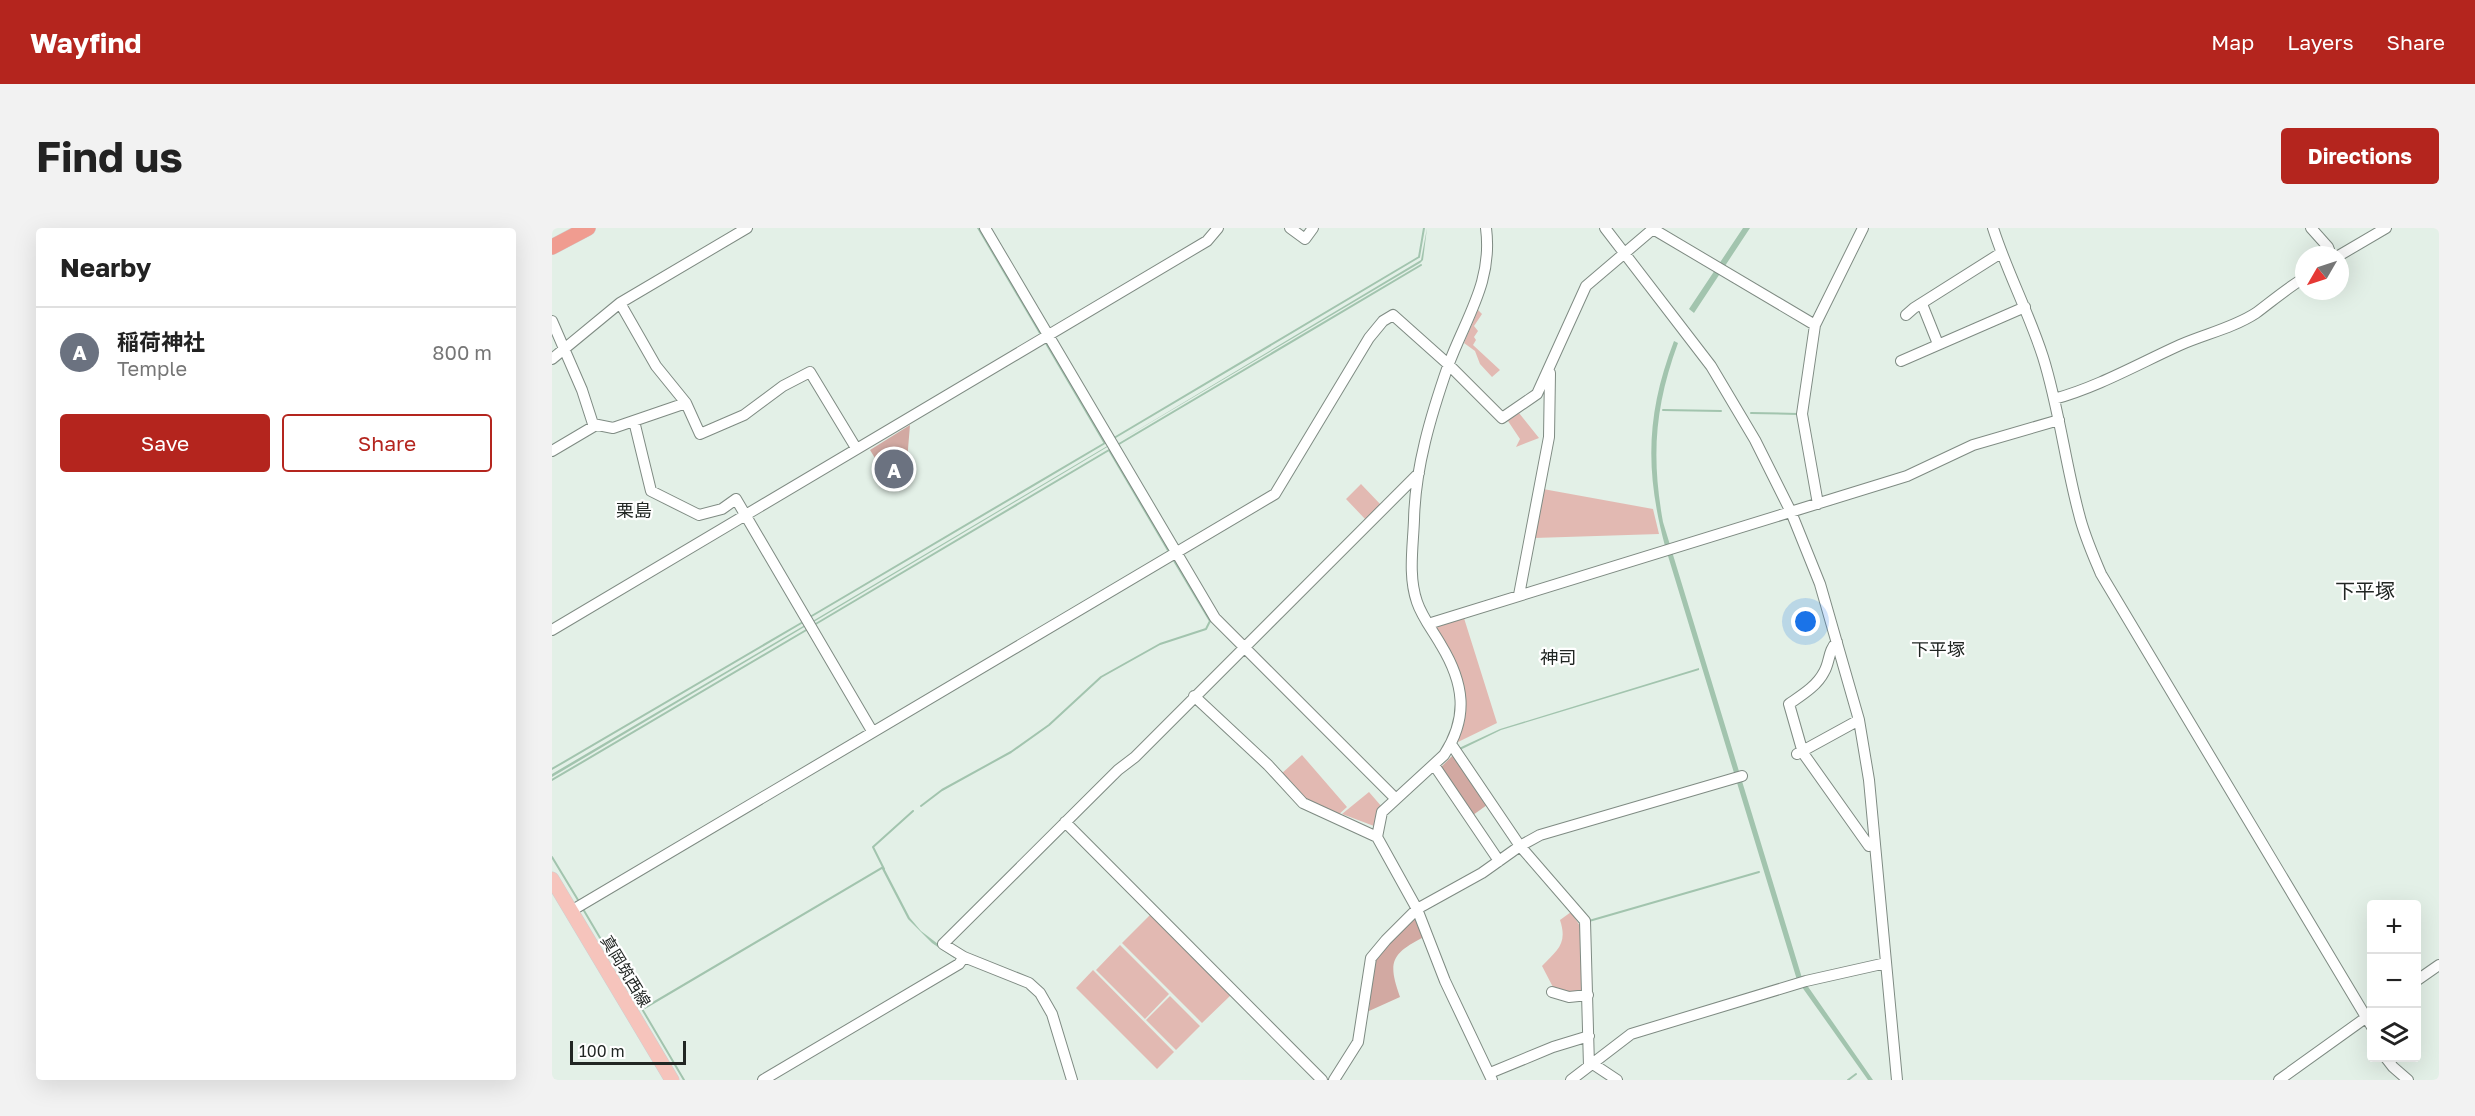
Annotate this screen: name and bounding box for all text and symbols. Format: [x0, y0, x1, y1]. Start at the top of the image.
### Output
text: Wayfind [30, 26, 142, 59]
text: Map [2211, 29, 2254, 55]
text: Layers [2287, 29, 2354, 55]
text: Share [2387, 29, 2445, 55]
button: Directions [2281, 128, 2439, 184]
text: Find us [36, 131, 183, 181]
north arrow [2295, 246, 2349, 300]
text: Nearby [60, 252, 151, 283]
text: 稲荷神社 [117, 328, 205, 355]
text: A [72, 340, 87, 364]
text: 800 m [432, 340, 492, 364]
text: Temple [117, 356, 187, 380]
button: Save [60, 414, 270, 472]
button: Share [282, 414, 492, 472]
pin: A [874, 446, 914, 492]
district label: 栗島 [616, 499, 652, 521]
district label: 下平塚 [2335, 578, 2395, 602]
your location [1791, 607, 1820, 636]
district label: 下平塚 [1911, 638, 1965, 660]
district label: 神司 [1540, 646, 1576, 668]
map controls [2367, 900, 2421, 1062]
button: + [2367, 900, 2421, 954]
street label: 真岡筑西線 [597, 932, 655, 1010]
button: − [2367, 954, 2421, 1008]
button: layers [2367, 1008, 2421, 1062]
scale bar [570, 1038, 686, 1066]
text: 100 m [579, 1041, 625, 1061]

